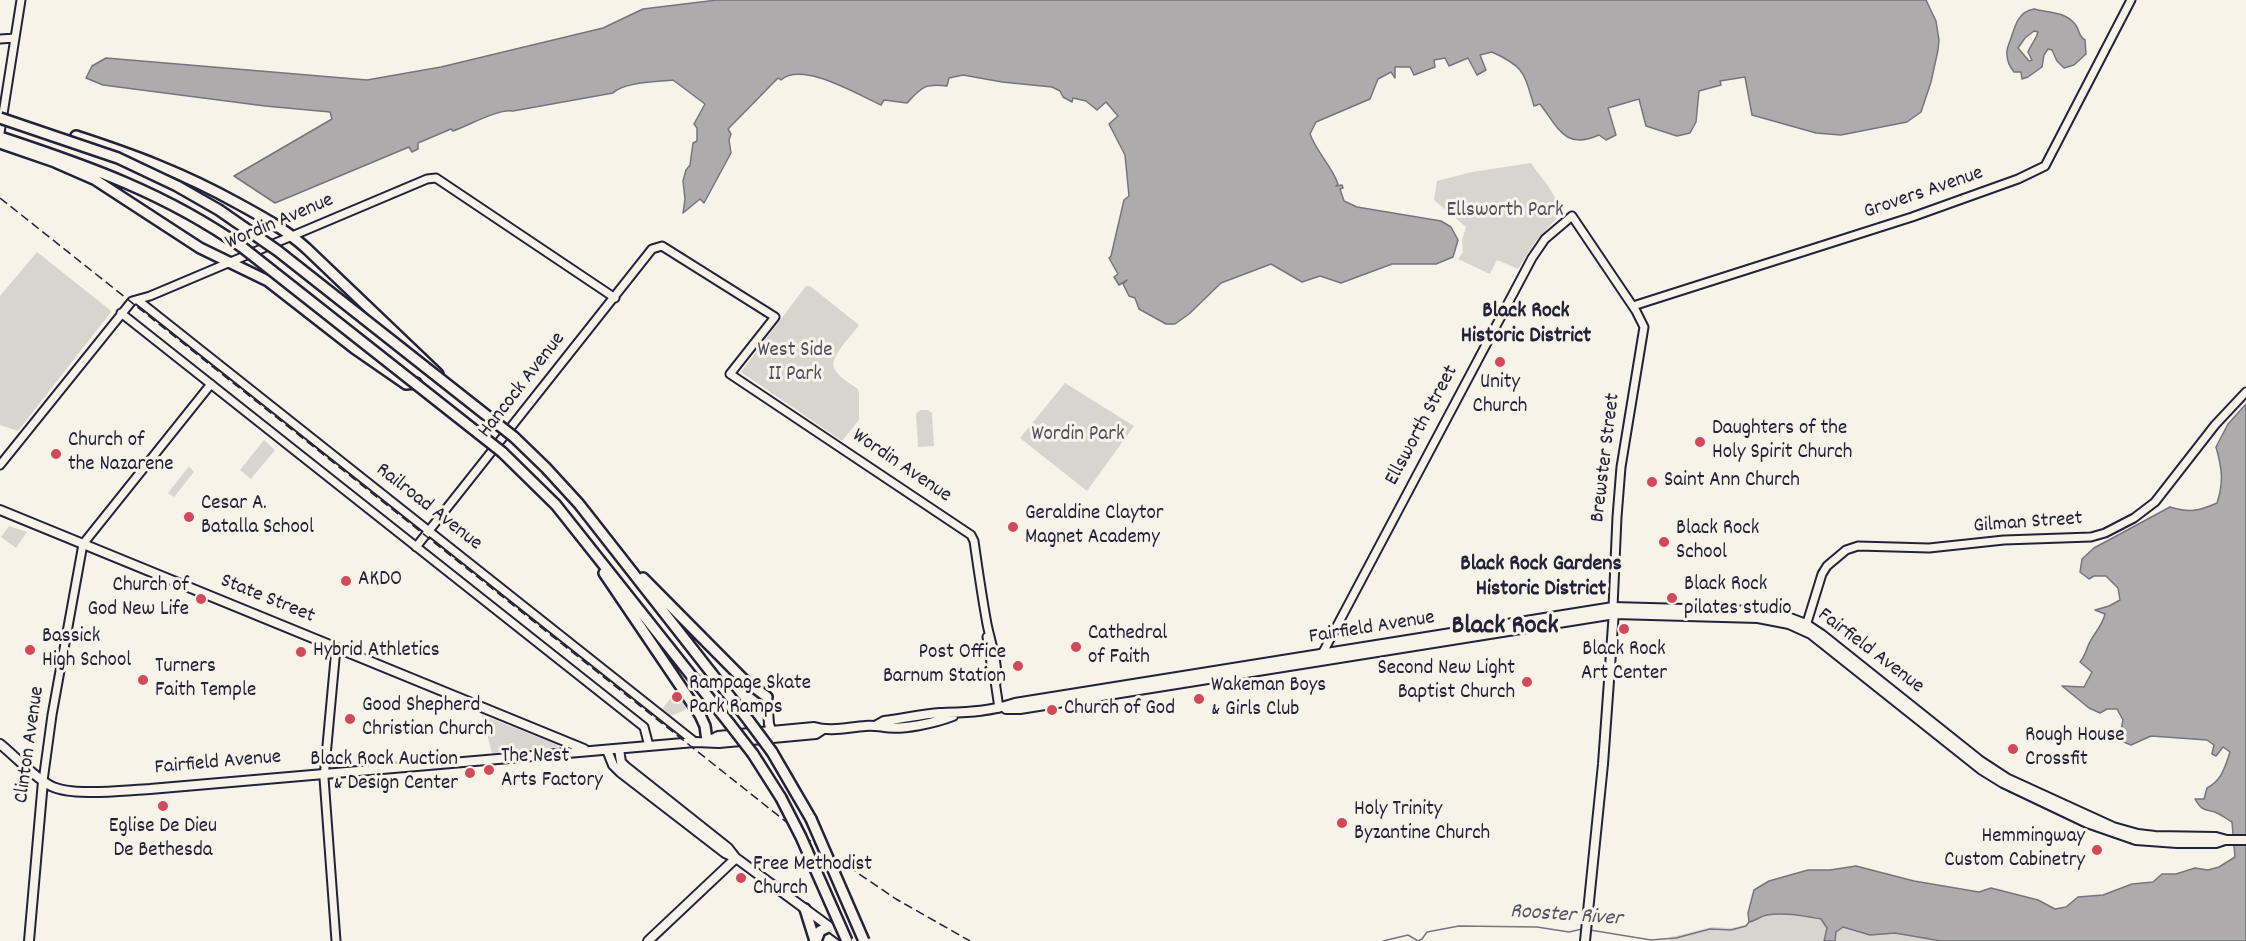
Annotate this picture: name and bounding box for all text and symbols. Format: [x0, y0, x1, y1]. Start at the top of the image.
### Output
street label: Grovers Avenue [1861, 162, 1987, 226]
street label: Wordin Avenue [222, 189, 338, 257]
park label: Ellsworth Park [1447, 199, 1563, 225]
district label: Black Rock Historic District [1461, 300, 1591, 352]
street label: Hancock Avenue [474, 328, 572, 444]
park label: West Side II Park [758, 339, 832, 389]
marker: Unity Church [1493, 355, 1507, 369]
street label: Ellsworth Street [1381, 362, 1465, 490]
place label: Unity Church [1473, 371, 1527, 421]
street label: Brewster Street [1587, 392, 1627, 524]
place label: Daughters of the Holy Spirit Church [1712, 417, 1852, 467]
park label: Wordin Park [1031, 423, 1125, 449]
street label: Wordin Avenue [846, 424, 956, 510]
place label: Church of the Nazarene [68, 429, 173, 479]
marker: Daughters of the Holy Spirit Church [1693, 435, 1707, 449]
marker: Church of the Nazarene [49, 447, 63, 461]
street label: Railroad Avenue [370, 459, 486, 557]
place label: Saint Ann Church [1664, 469, 1800, 495]
marker: Saint Ann Church [1645, 475, 1659, 489]
place label: Cesar A. Batalla School [201, 492, 314, 542]
place label: Geraldine Claytor Magnet Academy [1025, 502, 1164, 552]
street label: Gilman Street [1973, 508, 2083, 540]
marker: Cesar A. Batalla School [182, 510, 196, 524]
place label: Black Rock School [1676, 517, 1759, 567]
marker: Geraldine Claytor Magnet Academy [1006, 520, 1020, 534]
marker: Black Rock School [1657, 535, 1671, 549]
district label: Black Rock Gardens Historic District [1460, 553, 1622, 604]
place label: AKDO [358, 568, 402, 594]
street label: State Street [216, 570, 318, 630]
place label: Black Rock pilates studio [1684, 573, 1792, 623]
place label: Church of God New Life [87, 574, 189, 624]
marker: AKDO [339, 574, 353, 588]
marker: Black Rock pilates studio [1665, 591, 1679, 605]
marker: Church of God New Life [194, 592, 208, 606]
street label: Fairfield Avenue [1812, 604, 1928, 700]
street label: Fairfield Avenue [1307, 607, 1437, 651]
district label: Black Rock [1451, 612, 1559, 644]
place label: Cathedral of Faith [1088, 622, 1167, 672]
marker: Black Rock Art Center [1617, 622, 1631, 636]
place label: Bassick High School [42, 625, 131, 675]
place label: Black Rock Art Center [1581, 638, 1667, 688]
place label: Hybrid Athletics [313, 639, 440, 665]
marker: Cathedral of Faith [1069, 640, 1083, 654]
place label: Post Office Barnum Station [883, 641, 1006, 691]
marker: Bassick High School [23, 643, 37, 657]
marker: Hybrid Athletics [294, 645, 308, 659]
place label: Turners Faith Temple [155, 655, 256, 705]
place label: Second New Light Baptist Church [1377, 657, 1515, 707]
marker: Post Office Barnum Station [1011, 659, 1025, 673]
place label: Rampage Skate Park Ramps [689, 672, 811, 722]
marker: Turners Faith Temple [136, 673, 150, 687]
place label: Wakeman Boys & Girls Club [1211, 674, 1326, 724]
marker: Second New Light Baptist Church [1520, 675, 1534, 689]
street label: Clinton Avenue [10, 685, 52, 805]
marker: Rampage Skate Park Ramps [670, 690, 684, 704]
marker: Wakeman Boys & Girls Club [1192, 692, 1206, 706]
place label: Good Shepherd Christian Church [362, 694, 493, 744]
place label: Church of God [1064, 697, 1175, 723]
marker: Church of God [1045, 703, 1059, 717]
marker: Good Shepherd Christian Church [343, 712, 357, 726]
place label: Rough House Crossfit [2025, 724, 2124, 774]
marker: Rough House Crossfit [2006, 742, 2020, 756]
place label: The Nest Arts Factory [501, 745, 603, 795]
street label: Fairfield Avenue [154, 746, 282, 782]
place label: Black Rock Auction & Design Center [310, 748, 458, 798]
marker: The Nest Arts Factory [482, 763, 496, 777]
marker: Black Rock Auction & Design Center [463, 766, 477, 780]
place label: Holy Trinity Byzantine Church [1354, 798, 1490, 848]
marker: Eglise De Dieu De Bethesda [156, 799, 170, 813]
place label: Eglise De Dieu De Bethesda [109, 815, 217, 865]
marker: Holy Trinity Byzantine Church [1335, 816, 1349, 830]
place label: Hemmingway Custom Cabinetry [1944, 825, 2085, 875]
marker: Hemmingway Custom Cabinetry [2090, 843, 2104, 857]
place label: Free Methodist Church [753, 853, 872, 903]
marker: Free Methodist Church [734, 871, 748, 885]
water label: Rooster River [1509, 900, 1623, 934]

